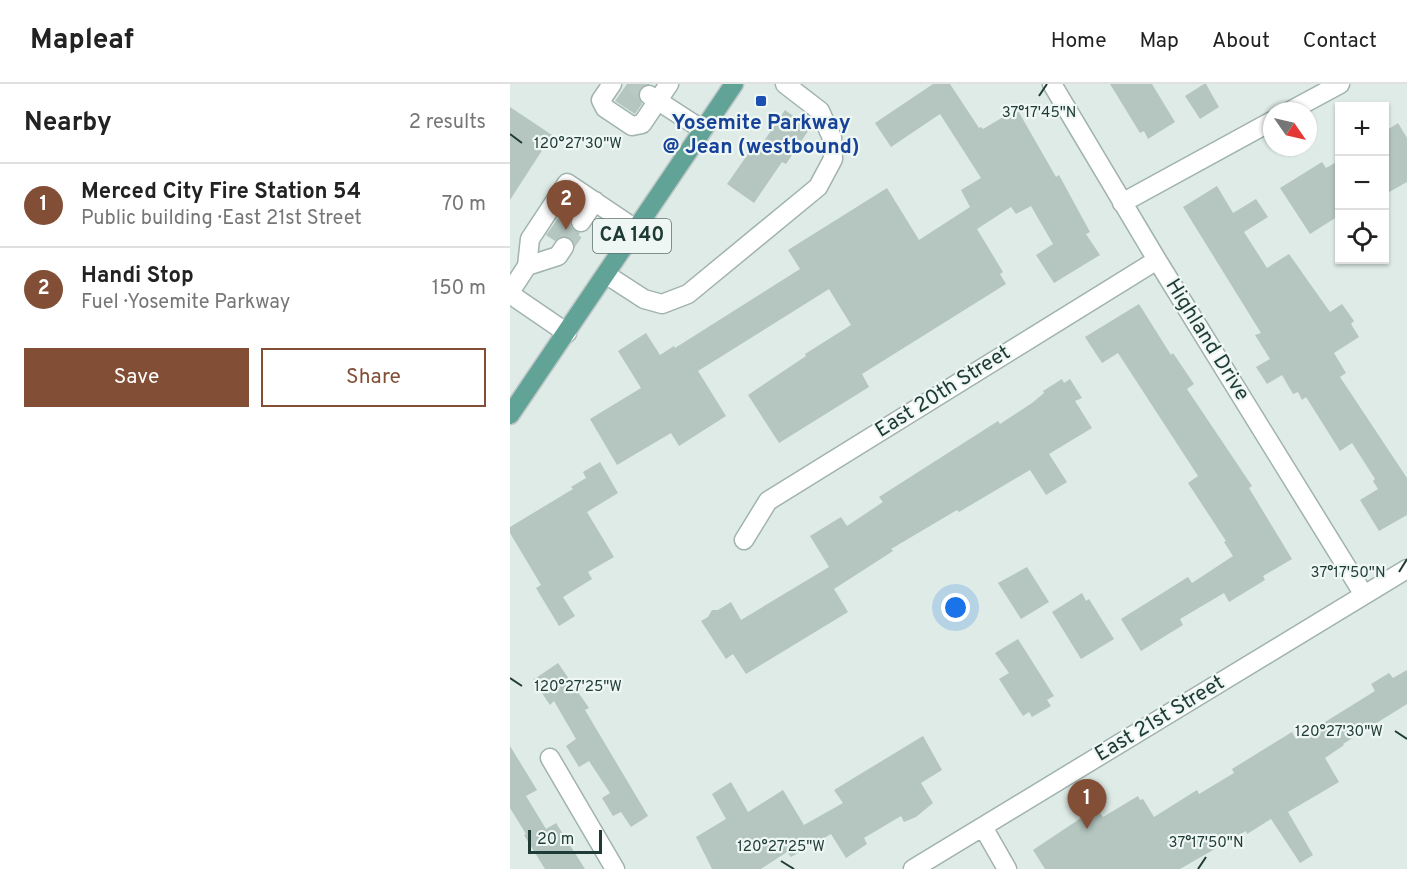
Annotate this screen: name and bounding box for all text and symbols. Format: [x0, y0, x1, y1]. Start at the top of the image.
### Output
text: Mapleaf [30, 23, 134, 59]
text: Home [1051, 28, 1107, 55]
text: Map [1140, 28, 1179, 55]
text: About [1212, 28, 1270, 55]
text: Contact [1303, 28, 1377, 55]
marker: Yosemite Parkway @ Jean (westbound) [754, 94, 768, 108]
north arrow [1263, 102, 1317, 156]
map controls [1335, 102, 1389, 264]
button: + [1335, 102, 1389, 156]
text: 37°17'45"N [1002, 104, 1076, 123]
text: Nearby [24, 107, 112, 140]
text: 2 results [409, 110, 486, 136]
place label: Yosemite Parkway @ Jean (westbound) [662, 110, 860, 161]
text: 120°27'30"W [534, 135, 622, 154]
button: − [1335, 156, 1389, 210]
text: Merced City Fire Station 54 [81, 179, 361, 206]
pin: 2 [546, 180, 586, 230]
text: 1 [40, 192, 48, 218]
text: 70 m [442, 192, 486, 218]
text: Public building · East 21st Street [81, 206, 362, 232]
button: locate [1335, 210, 1389, 264]
road number: CA 140 [593, 219, 671, 253]
text: Handi Stop [81, 263, 194, 290]
street label: Highland Drive [1159, 274, 1255, 406]
text: 2 [37, 276, 50, 302]
text: 150 m [432, 276, 486, 302]
text: Fuel · Yosemite Parkway [81, 290, 290, 316]
street label: East 20th Street [870, 340, 1016, 444]
button: Save [24, 348, 249, 407]
button: Share [261, 348, 486, 407]
text: 37°17'50"N [1311, 564, 1386, 583]
your location [941, 593, 970, 622]
street label: East 21st Street [1090, 670, 1230, 768]
text: 120°27'25"W [534, 678, 622, 697]
text: 120°27'30"W [1295, 723, 1383, 742]
pin: 1 [1068, 780, 1106, 829]
scale bar [528, 827, 602, 854]
text: 20 m [537, 830, 574, 850]
text: 37°17'50"N [1169, 834, 1244, 853]
text: 120°27'25"W [737, 838, 825, 857]

